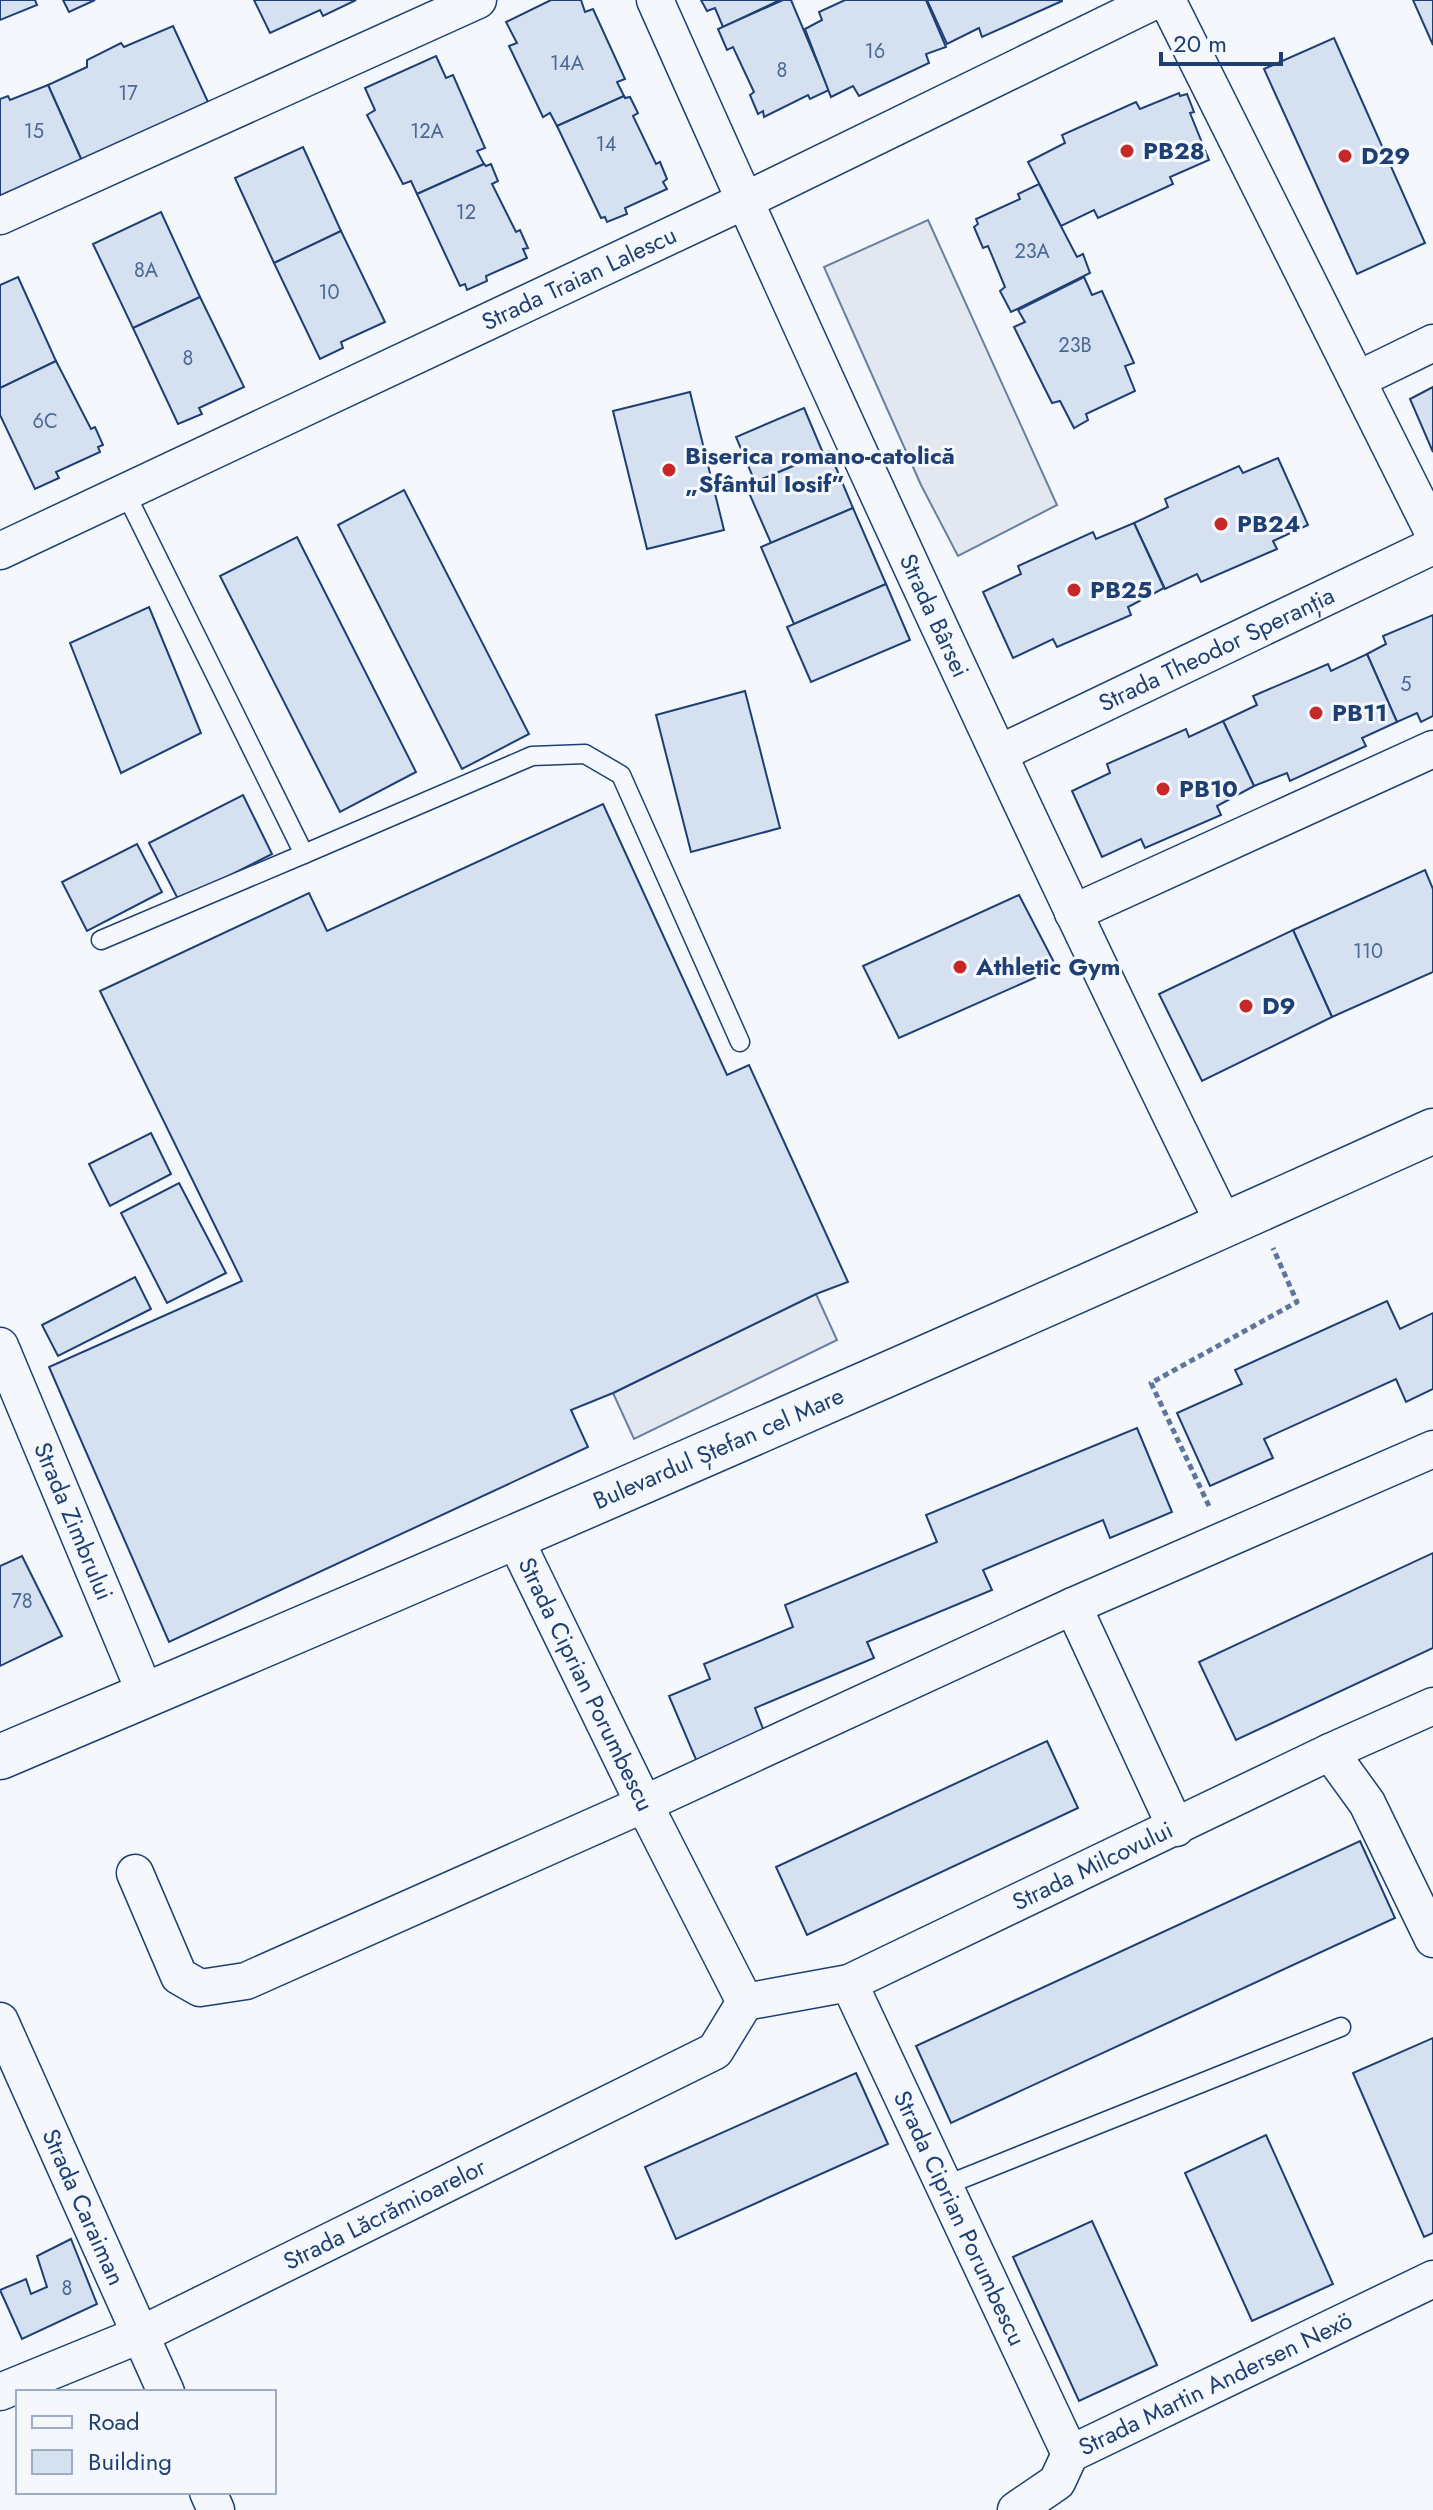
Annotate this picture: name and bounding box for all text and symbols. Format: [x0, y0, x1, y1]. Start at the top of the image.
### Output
scale bar [1161, 16, 1281, 66]
text: 20 m [1173, 26, 1227, 61]
house number: 16 [865, 37, 885, 66]
house number: 14A [550, 49, 585, 78]
house number: 8 [777, 56, 787, 85]
house number: 17 [118, 79, 138, 108]
house number: 15 [24, 117, 44, 146]
house number: 12A [410, 117, 445, 146]
house number: 14 [596, 130, 617, 159]
place label: PB28 [1143, 133, 1205, 168]
place label: D29 [1361, 138, 1410, 173]
marker: PB28 [1118, 142, 1136, 160]
marker: D29 [1336, 147, 1354, 165]
house number: 12 [456, 198, 476, 227]
street label: Strada Traian Lalescu [476, 217, 682, 339]
house number: 23A [1014, 237, 1050, 266]
house number: 8A [134, 256, 159, 285]
house number: 10 [319, 278, 340, 307]
house number: 23B [1058, 331, 1092, 360]
house number: 8 [183, 344, 193, 373]
house number: 6C [32, 407, 58, 436]
place label: Biserica romano-catolică „Sfântul Iosif” [685, 438, 955, 501]
marker: Biserica romano-catolică „Sfântul Iosif” [660, 461, 678, 479]
place label: PB24 [1237, 506, 1300, 541]
marker: PB24 [1212, 515, 1230, 533]
street label: Strada Bârsei [891, 548, 978, 683]
place label: PB25 [1090, 572, 1152, 607]
street label: Strada Theodor Speranția [1092, 578, 1340, 720]
marker: PB25 [1065, 581, 1083, 599]
house number: 5 [1400, 670, 1412, 699]
place label: PB11 [1332, 695, 1387, 730]
marker: PB11 [1307, 704, 1325, 722]
place label: PB10 [1179, 771, 1238, 806]
marker: PB10 [1154, 780, 1172, 798]
house number: 110 [1353, 937, 1383, 966]
place label: Athletic Gym [975, 949, 1121, 984]
marker: Athletic Gym [951, 958, 969, 976]
place label: D9 [1262, 988, 1296, 1023]
marker: D9 [1237, 997, 1255, 1015]
street label: Bulevardul Ștefan cel Mare [587, 1378, 849, 1518]
street label: Strada Zimbrului [25, 1437, 122, 1605]
street label: Strada Ciprian Porumbescu [510, 1551, 663, 1817]
house number: 78 [11, 1587, 33, 1616]
street label: Strada Milcovului [1006, 1812, 1179, 1919]
street label: Strada Ciprian Porumbescu [885, 2085, 1035, 2352]
street label: Strada Caraiman [33, 2123, 134, 2291]
street label: Strada Lăcrămioarelor [277, 2149, 492, 2278]
house number: 8 [62, 2274, 72, 2303]
street label: Strada Martin Andersen Nexö [1072, 2302, 1358, 2464]
legend [16, 2390, 276, 2494]
text: Road [88, 2404, 140, 2439]
text: Building [88, 2444, 172, 2479]

